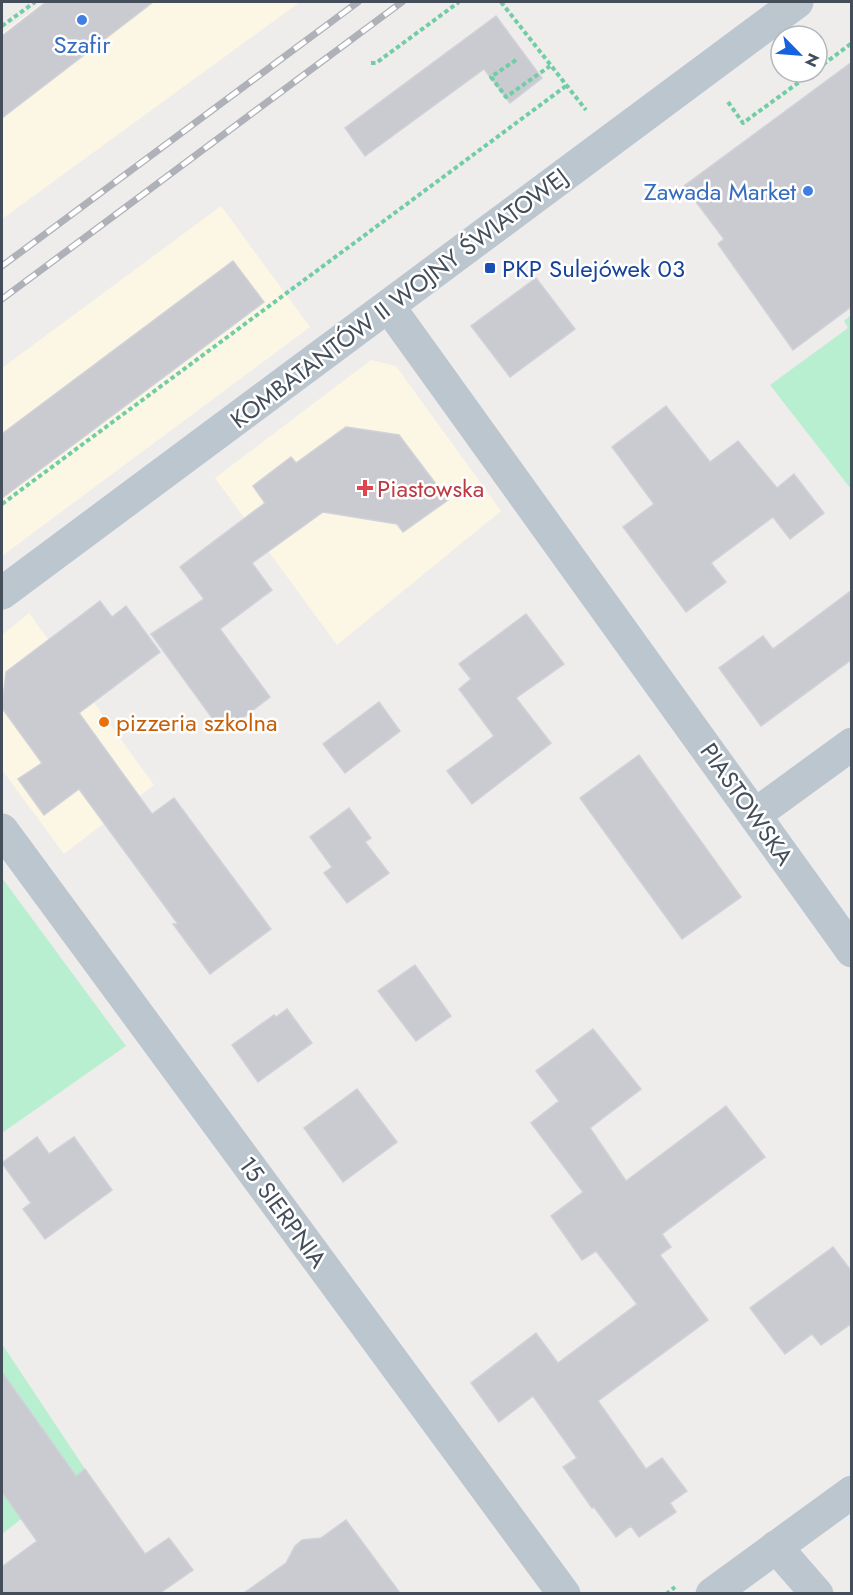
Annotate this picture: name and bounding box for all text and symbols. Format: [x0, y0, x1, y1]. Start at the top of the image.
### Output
marker: Szafir [75, 13, 89, 27]
north arrow [769, 24, 829, 84]
place label: Szafir [53, 27, 111, 62]
text: N [799, 50, 825, 71]
street label: KOMBATANTÓW II WOJNY ŚWIATOWEJ [223, 159, 575, 437]
place label: Zawada Market [644, 174, 796, 209]
marker: Zawada Market [801, 184, 815, 198]
place label: PKP Sulejówek 03 [502, 251, 685, 286]
marker: PKP Sulejówek 03 [483, 261, 497, 275]
place label: Piastowska [377, 471, 484, 506]
marker: Piastowska [358, 481, 372, 495]
place label: pizzeria szkolna [116, 705, 278, 740]
marker: pizzeria szkolna [97, 715, 111, 729]
street label: PIASTOWSKA [692, 736, 802, 873]
street label: 15 SIERPNIA [230, 1149, 336, 1275]

